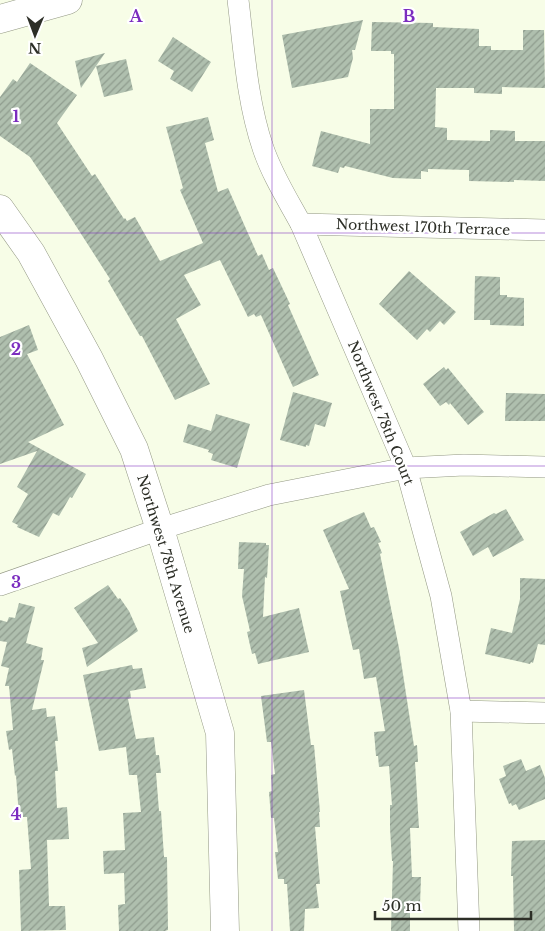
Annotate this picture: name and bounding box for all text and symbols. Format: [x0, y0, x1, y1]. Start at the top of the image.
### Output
text: A [129, 6, 144, 26]
text: B [403, 6, 416, 26]
north arrow [10, 10, 60, 60]
text: N [28, 39, 42, 57]
text: 1 [13, 106, 20, 126]
street label: Northwest 170th Terrace [336, 215, 510, 239]
street label: Northwest 78th Court [344, 338, 418, 489]
text: 2 [11, 339, 21, 359]
street label: Northwest 78th Avenue [133, 472, 199, 636]
text: 3 [11, 572, 21, 592]
text: 4 [11, 804, 21, 824]
scale bar [375, 888, 531, 920]
text: 50 m [382, 896, 422, 915]

